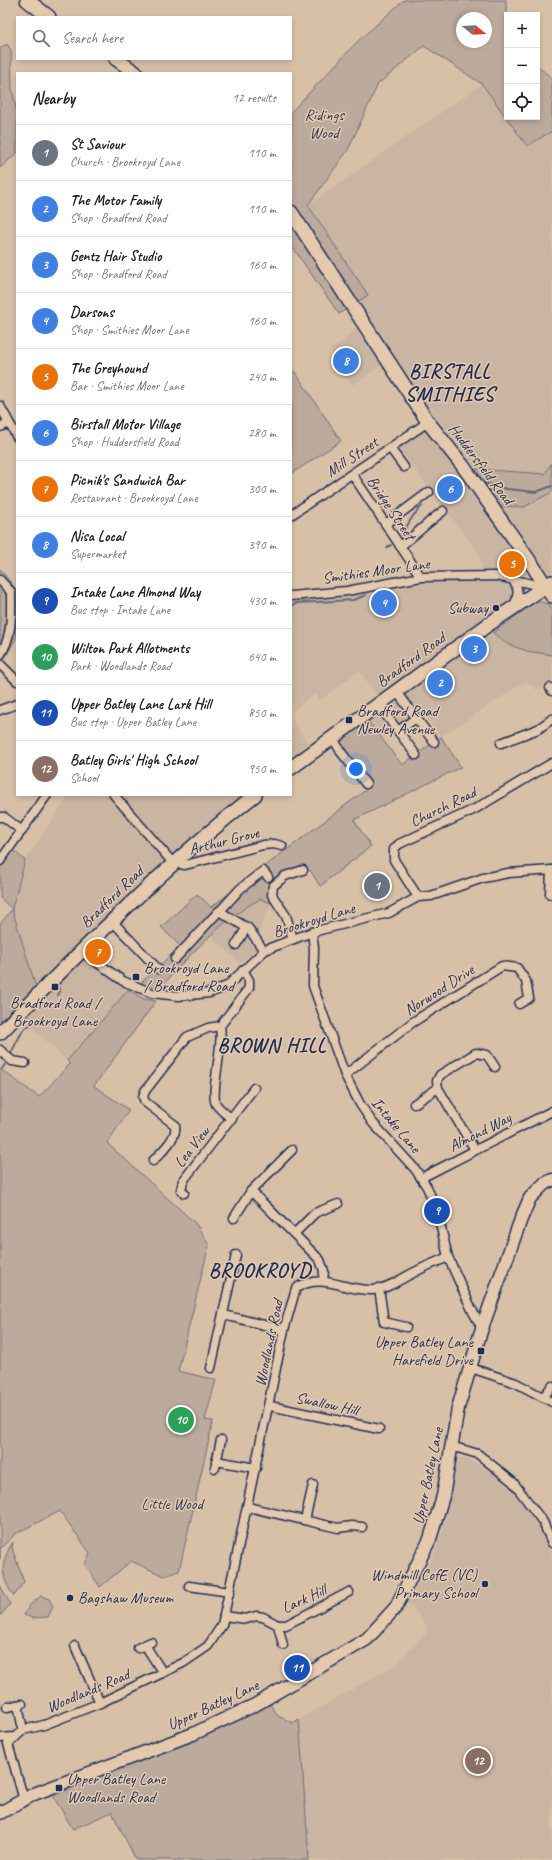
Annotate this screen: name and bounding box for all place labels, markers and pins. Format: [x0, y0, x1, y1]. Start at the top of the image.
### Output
pin: 8 [333, 346, 359, 376]
pin: 6 [437, 474, 463, 504]
pin: 5 [499, 549, 525, 579]
pin: 4 [371, 588, 397, 618]
place label: Subway [448, 598, 490, 618]
marker: Subway [491, 603, 501, 613]
pin: 3 [461, 634, 487, 664]
pin: 2 [427, 668, 453, 698]
place label: Bradford Road Newley Avenue [357, 701, 441, 739]
marker: Bradford Road Newley Avenue [344, 715, 354, 725]
pin: 1 [364, 871, 390, 901]
pin: 7 [85, 937, 111, 967]
place label: Brookroyd Lane / Bradford Road [144, 958, 237, 996]
marker: Brookroyd Lane / Bradford Road [131, 972, 141, 982]
marker: Bradford Road / Brookroyd Lane [50, 982, 60, 992]
place label: Bradford Road / Brookroyd Lane [10, 993, 104, 1031]
pin: 9 [424, 1196, 450, 1226]
place label: Upper Batley Lane Harefield Drive [375, 1332, 475, 1370]
marker: Upper Batley Lane Harefield Drive [476, 1346, 486, 1356]
pin: 10 [168, 1405, 194, 1435]
place label: Windmill CofE (VC) Primary School [371, 1565, 480, 1603]
marker: Windmill CofE (VC) Primary School [480, 1579, 490, 1589]
place label: Bagshaw Museum [78, 1588, 174, 1608]
marker: Bagshaw Museum [65, 1593, 75, 1603]
pin: 11 [284, 1653, 310, 1683]
pin: 12 [465, 1746, 491, 1776]
place label: Upper Batley Lane Woodlands Road [67, 1769, 167, 1807]
marker: Upper Batley Lane Woodlands Road [54, 1783, 64, 1793]

